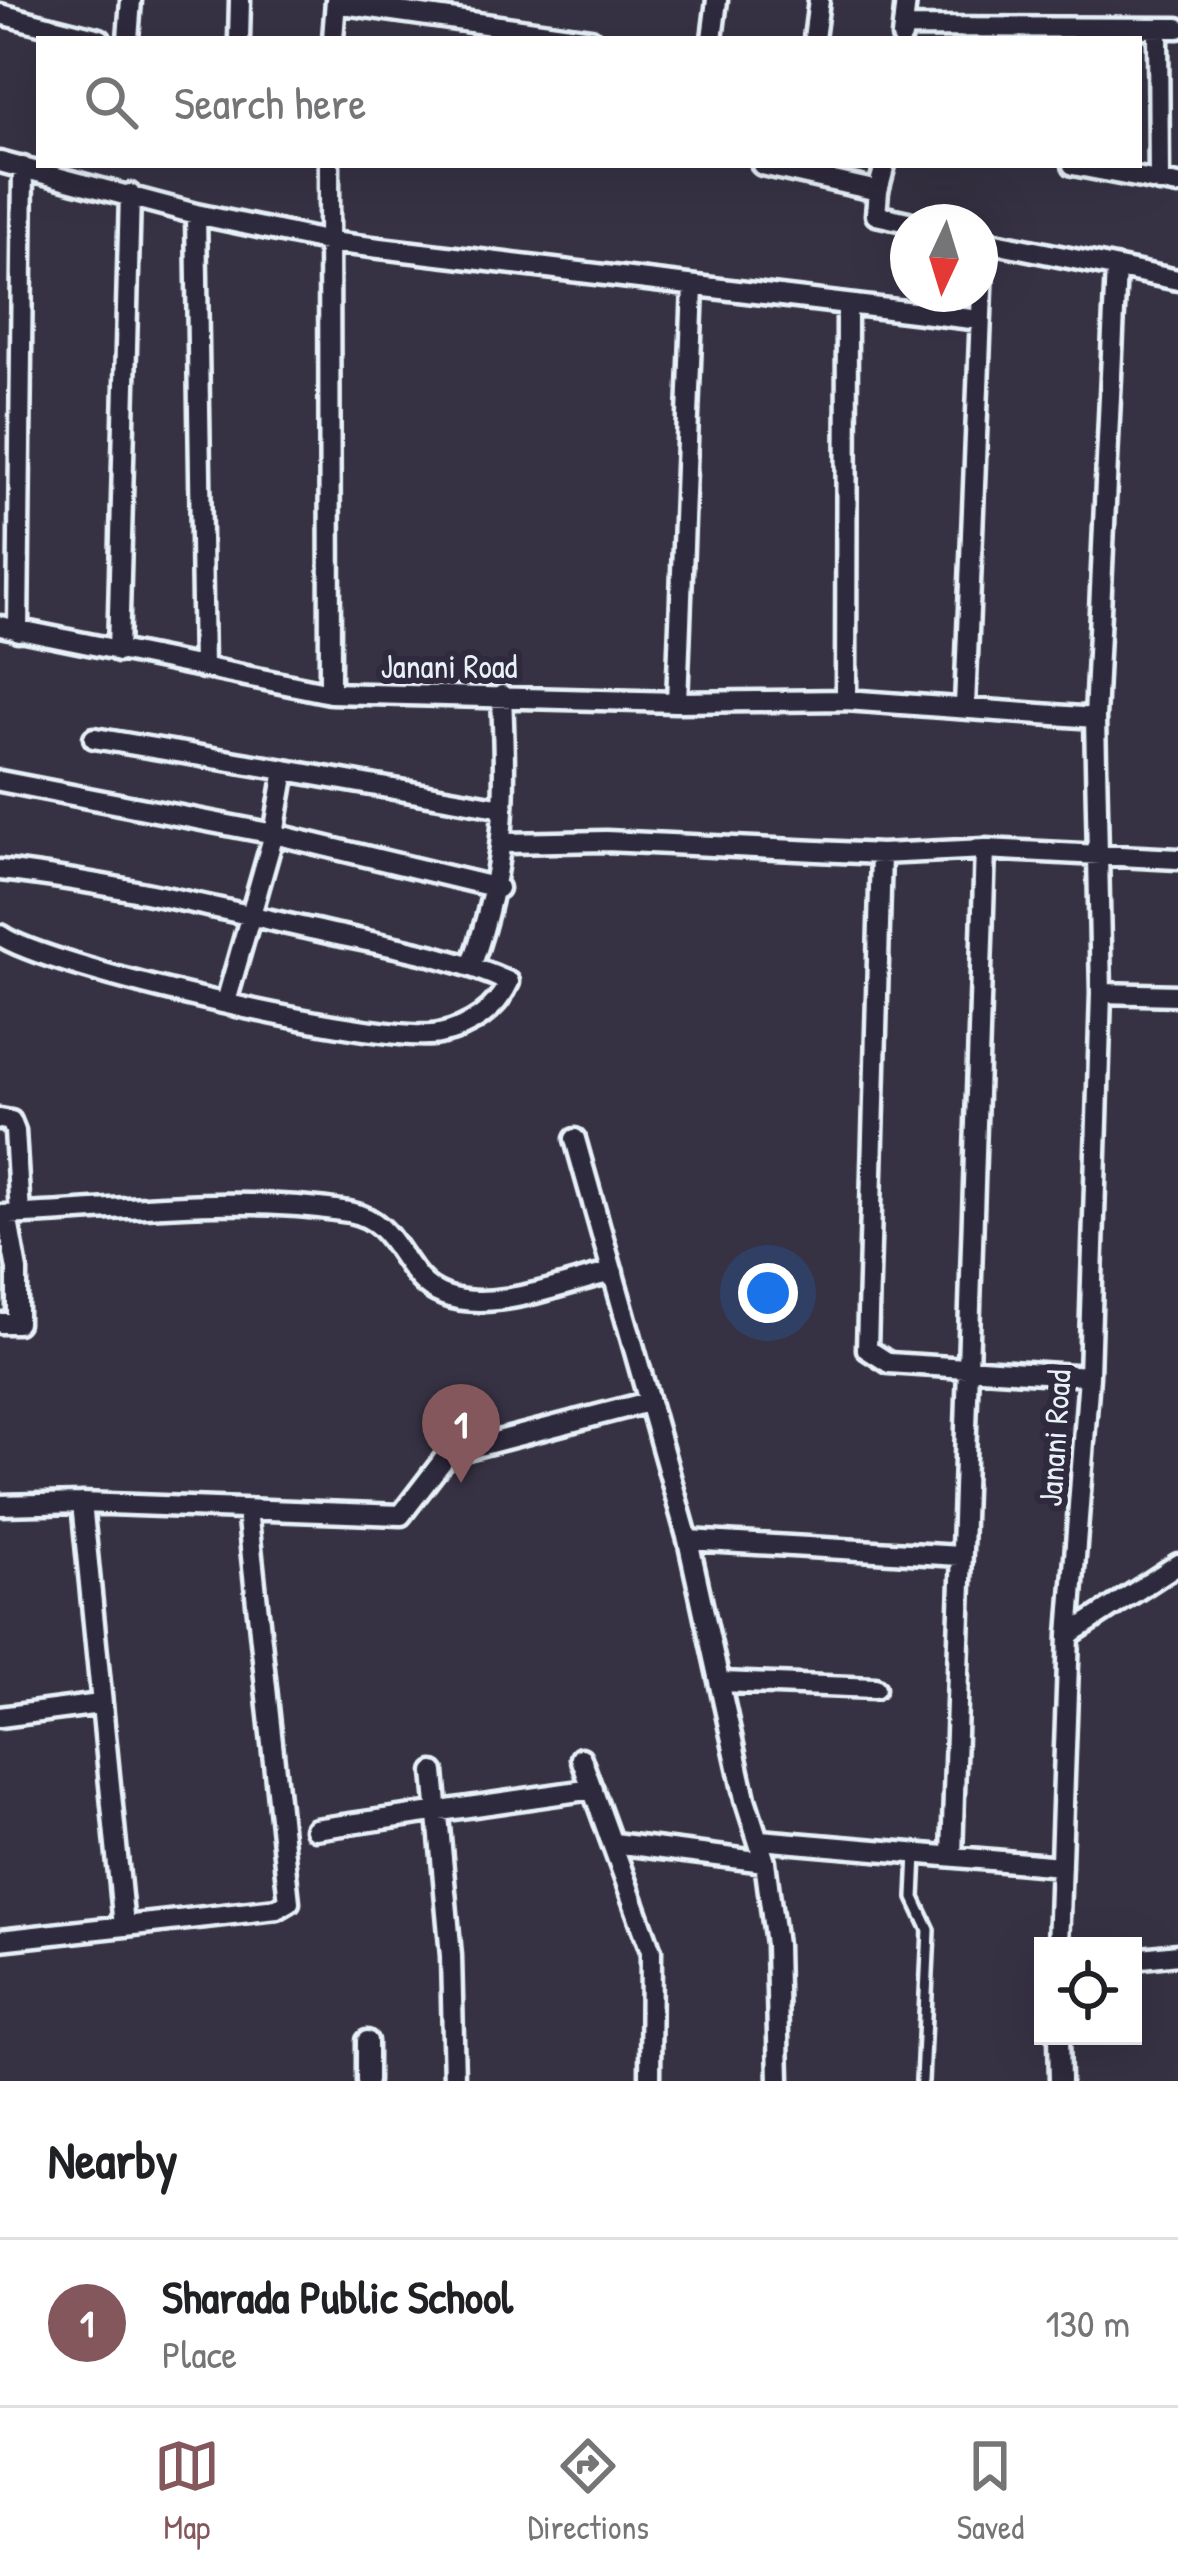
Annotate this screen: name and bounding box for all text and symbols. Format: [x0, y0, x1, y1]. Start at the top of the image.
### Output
search box [36, 36, 1142, 168]
icon: search [78, 69, 144, 135]
text: Search here [174, 72, 366, 133]
north arrow [890, 204, 998, 312]
street label: Janani Road [381, 644, 518, 688]
your location [738, 1263, 798, 1323]
street label: Janani Road [1027, 1368, 1081, 1508]
pin: 1 [422, 1384, 500, 1483]
map controls [1034, 1937, 1142, 2045]
button: locate [1034, 1937, 1142, 2045]
text: Nearby [48, 2125, 178, 2194]
text: Sharada Public School [162, 2266, 513, 2327]
text: 1 [80, 2296, 94, 2349]
text: 130 m [1045, 2296, 1130, 2349]
text: Place [162, 2327, 237, 2380]
tab: Map [154, 2433, 220, 2549]
tab: Directions [528, 2433, 649, 2549]
tab: Saved [957, 2433, 1024, 2549]

